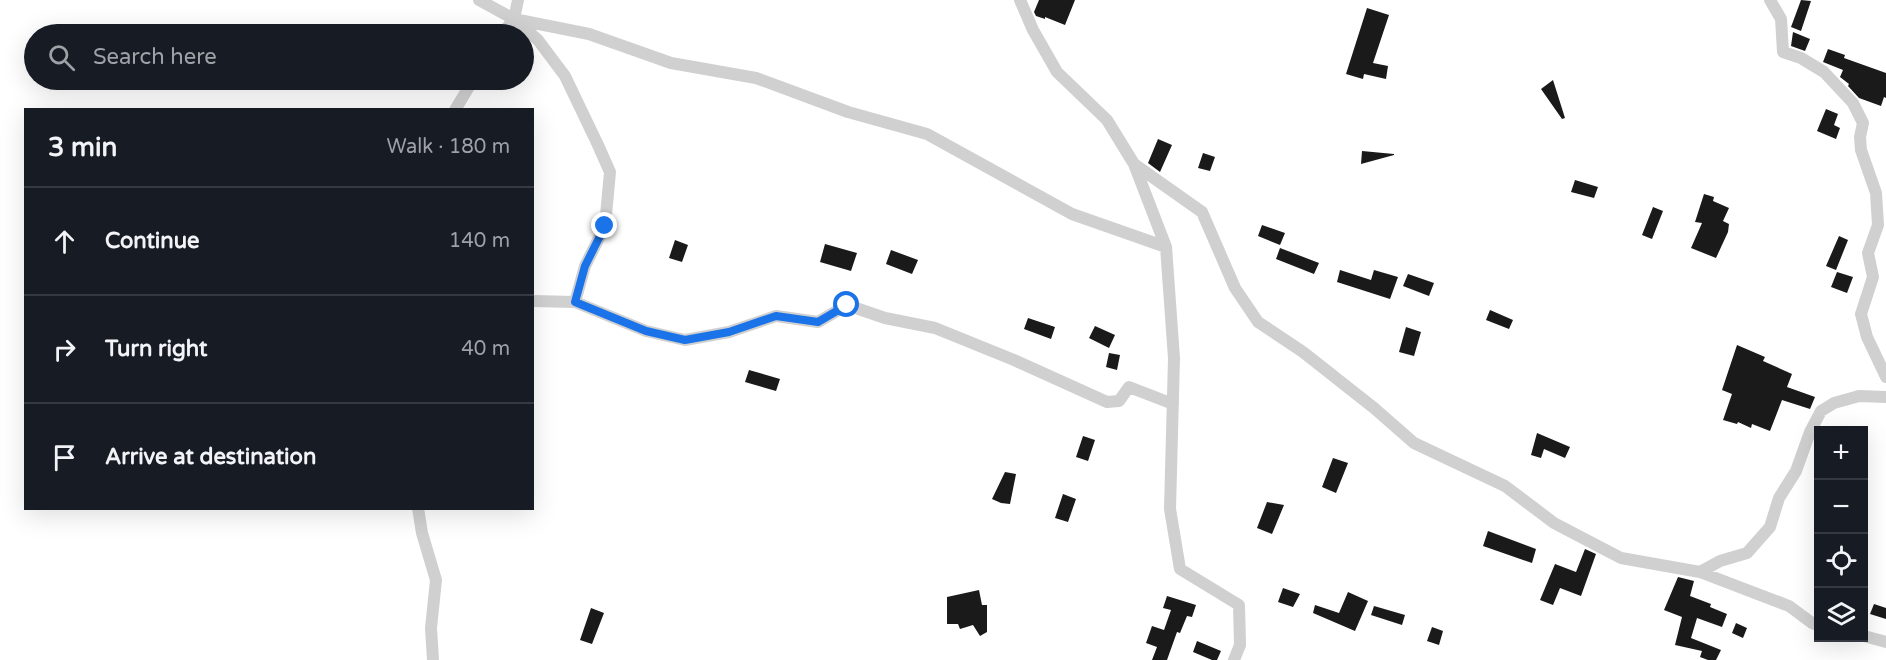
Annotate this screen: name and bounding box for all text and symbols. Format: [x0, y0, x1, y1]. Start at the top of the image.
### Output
search box [24, 24, 534, 90]
icon: search [45, 41, 78, 74]
text: Search here [93, 44, 217, 70]
text: 3 min [48, 132, 117, 163]
text: Walk · 180 m [387, 135, 510, 159]
route end [591, 212, 617, 238]
icon: ahead [48, 225, 81, 258]
text: Continue [105, 228, 200, 254]
text: 140 m [449, 229, 510, 253]
route start [833, 291, 859, 317]
icon: right [48, 333, 81, 366]
text: Turn right [105, 336, 207, 362]
text: 40 m [461, 337, 510, 361]
map controls [1814, 426, 1868, 642]
button: + [1814, 426, 1868, 480]
icon: arrive [48, 441, 81, 474]
text: Arrive at destination [105, 444, 316, 470]
button: − [1814, 480, 1868, 534]
button: locate [1814, 534, 1868, 588]
button: layers [1814, 588, 1868, 642]

